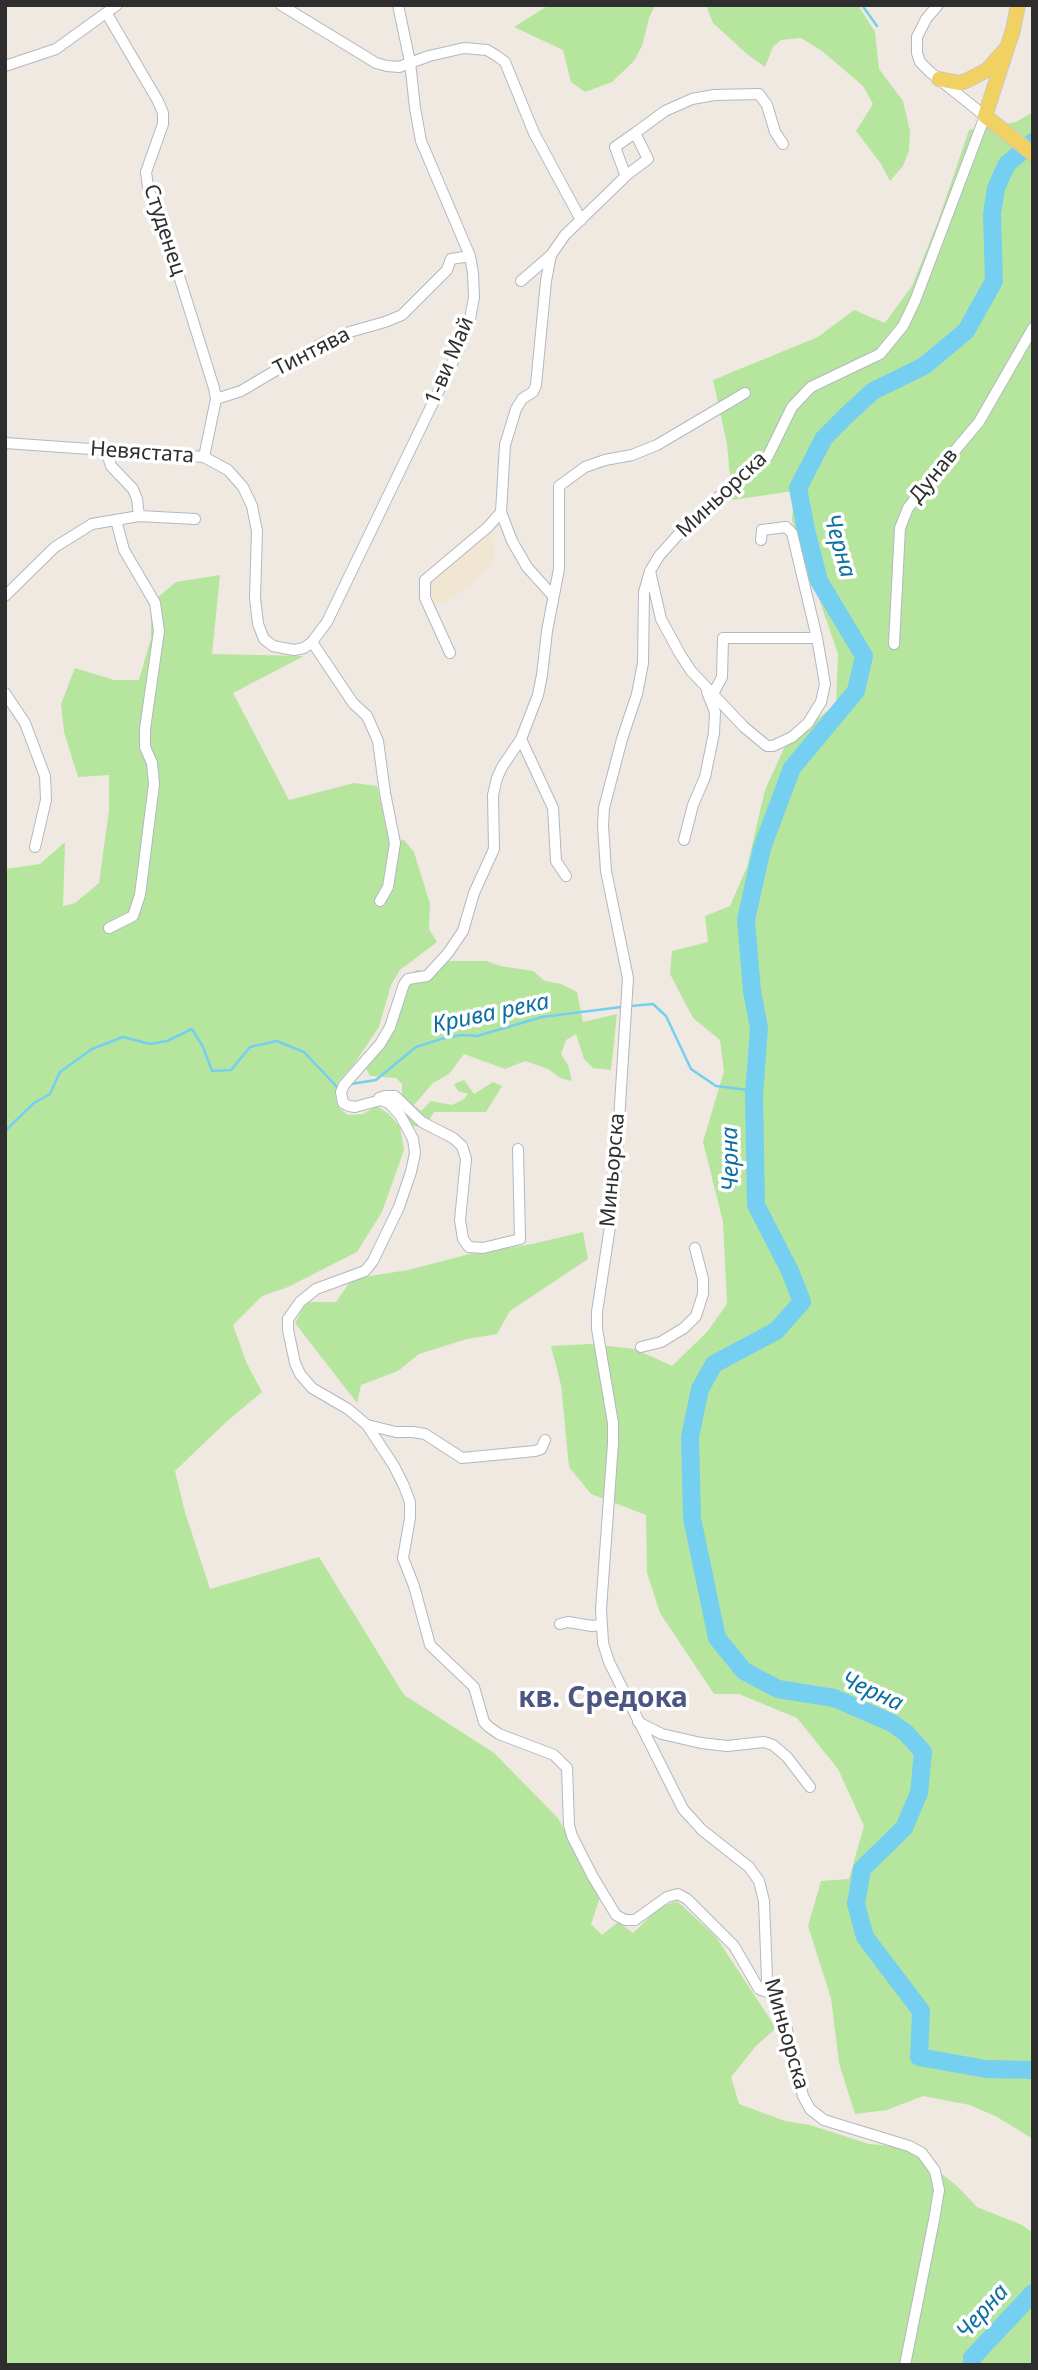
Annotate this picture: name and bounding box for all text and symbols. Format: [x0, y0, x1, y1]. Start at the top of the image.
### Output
street label: Студенец [137, 181, 191, 279]
street label: 1-ви Май [420, 313, 480, 409]
street label: Тинтява [270, 322, 354, 382]
street label: Невястата [89, 437, 195, 469]
street label: Дунав [904, 444, 964, 508]
street label: Миньорска [672, 447, 772, 543]
water label: Черна [817, 511, 861, 581]
water label: Крива река [430, 988, 552, 1040]
street label: Миньорска [595, 1112, 631, 1228]
water label: Черна [717, 1126, 745, 1192]
water label: Черна [837, 1666, 907, 1718]
district label: кв. Средока [518, 1682, 688, 1716]
street label: Миньорска [758, 1976, 814, 2092]
water label: Черна [951, 2279, 1015, 2345]

